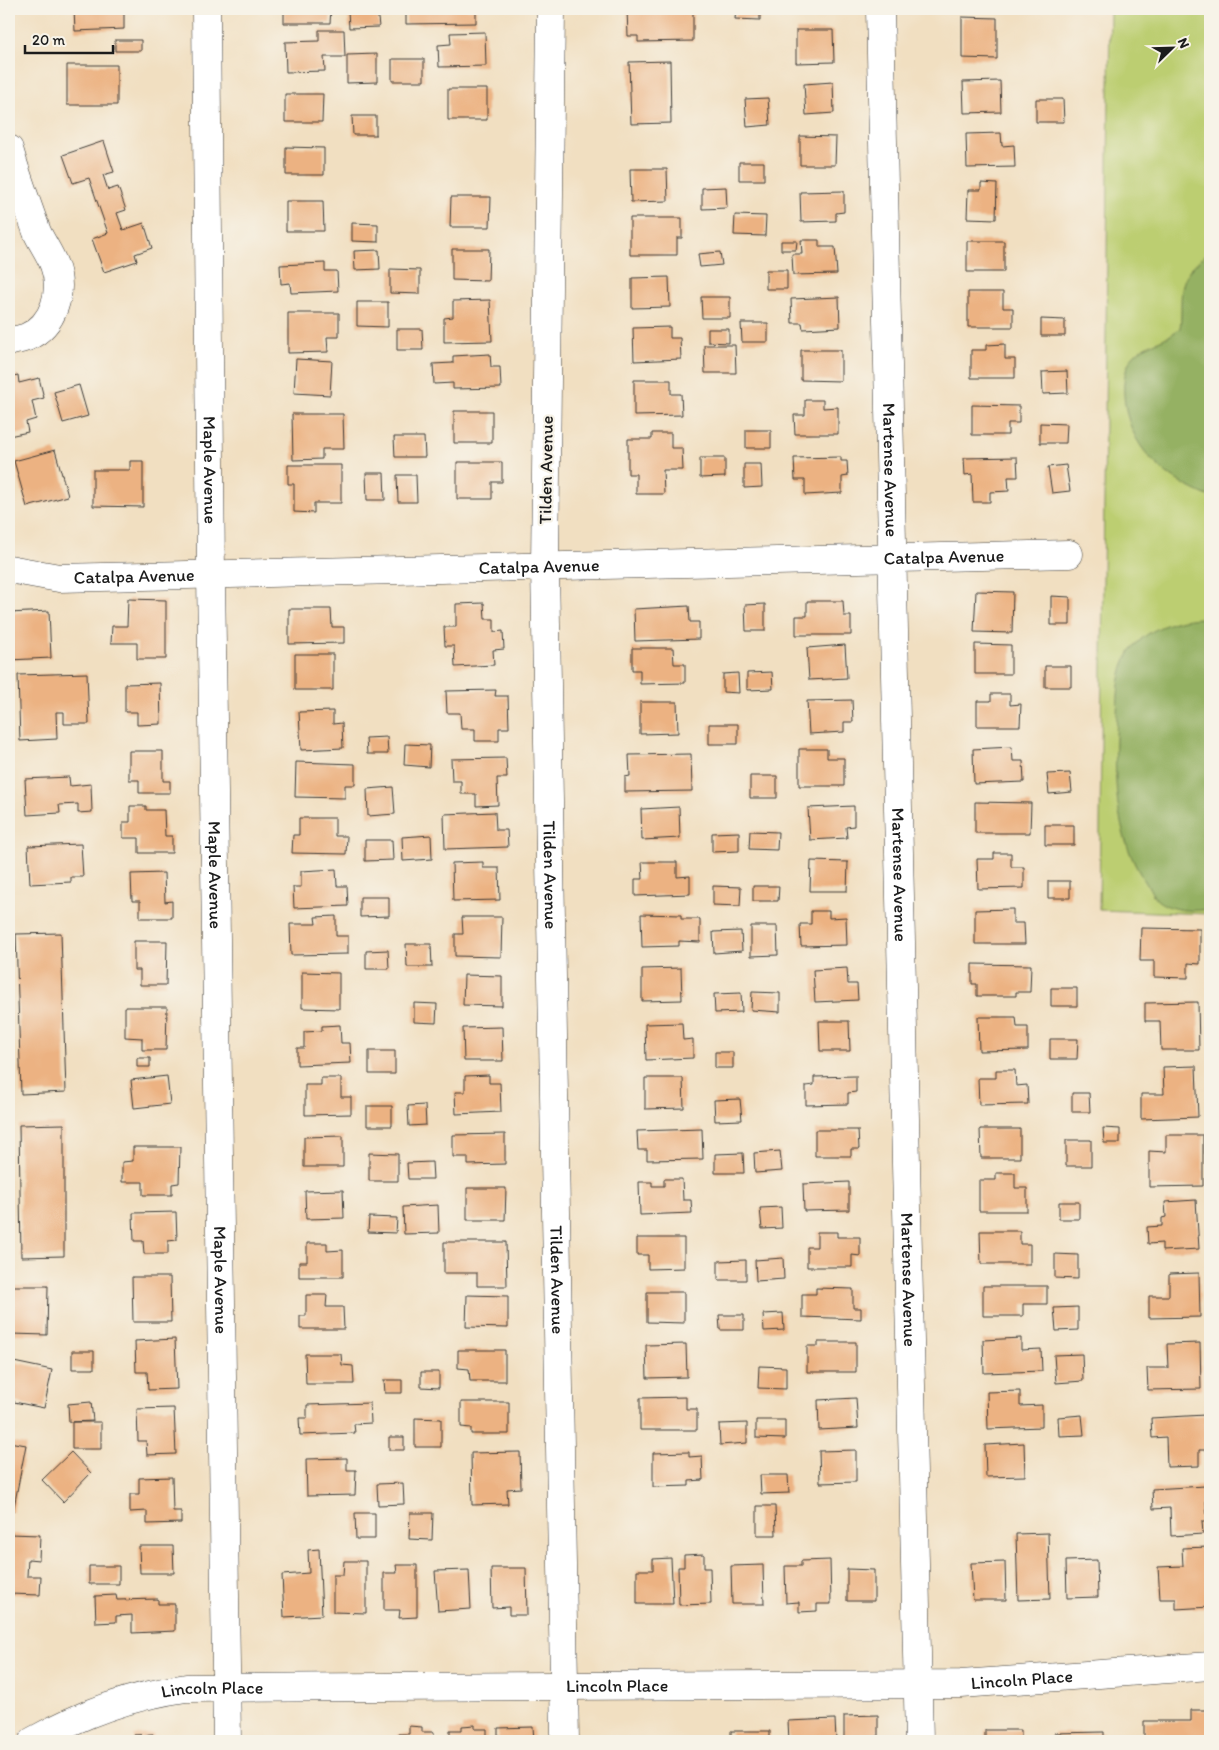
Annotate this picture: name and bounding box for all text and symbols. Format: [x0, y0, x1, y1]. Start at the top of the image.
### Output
scale bar [25, 22, 112, 54]
north arrow [1146, 22, 1196, 72]
text: 20 m [32, 31, 66, 49]
text: N [1174, 35, 1193, 51]
street label: Martense Avenue [878, 403, 903, 537]
street label: Maple Avenue [199, 416, 222, 524]
street label: Tilden Avenue [534, 416, 558, 524]
street label: Catalpa Avenue [883, 545, 1005, 569]
street label: Catalpa Avenue [478, 554, 600, 579]
street label: Catalpa Avenue [73, 564, 195, 589]
street label: Martense Avenue [887, 807, 912, 942]
street label: Tilden Avenue [538, 820, 562, 929]
street label: Maple Avenue [203, 821, 227, 929]
street label: Martense Avenue [896, 1212, 921, 1347]
street label: Tilden Avenue [545, 1225, 569, 1334]
street label: Maple Avenue [209, 1226, 232, 1334]
street label: Lincoln Place [970, 1665, 1074, 1694]
street label: Lincoln Place [566, 1675, 668, 1697]
street label: Lincoln Place [159, 1677, 263, 1703]

